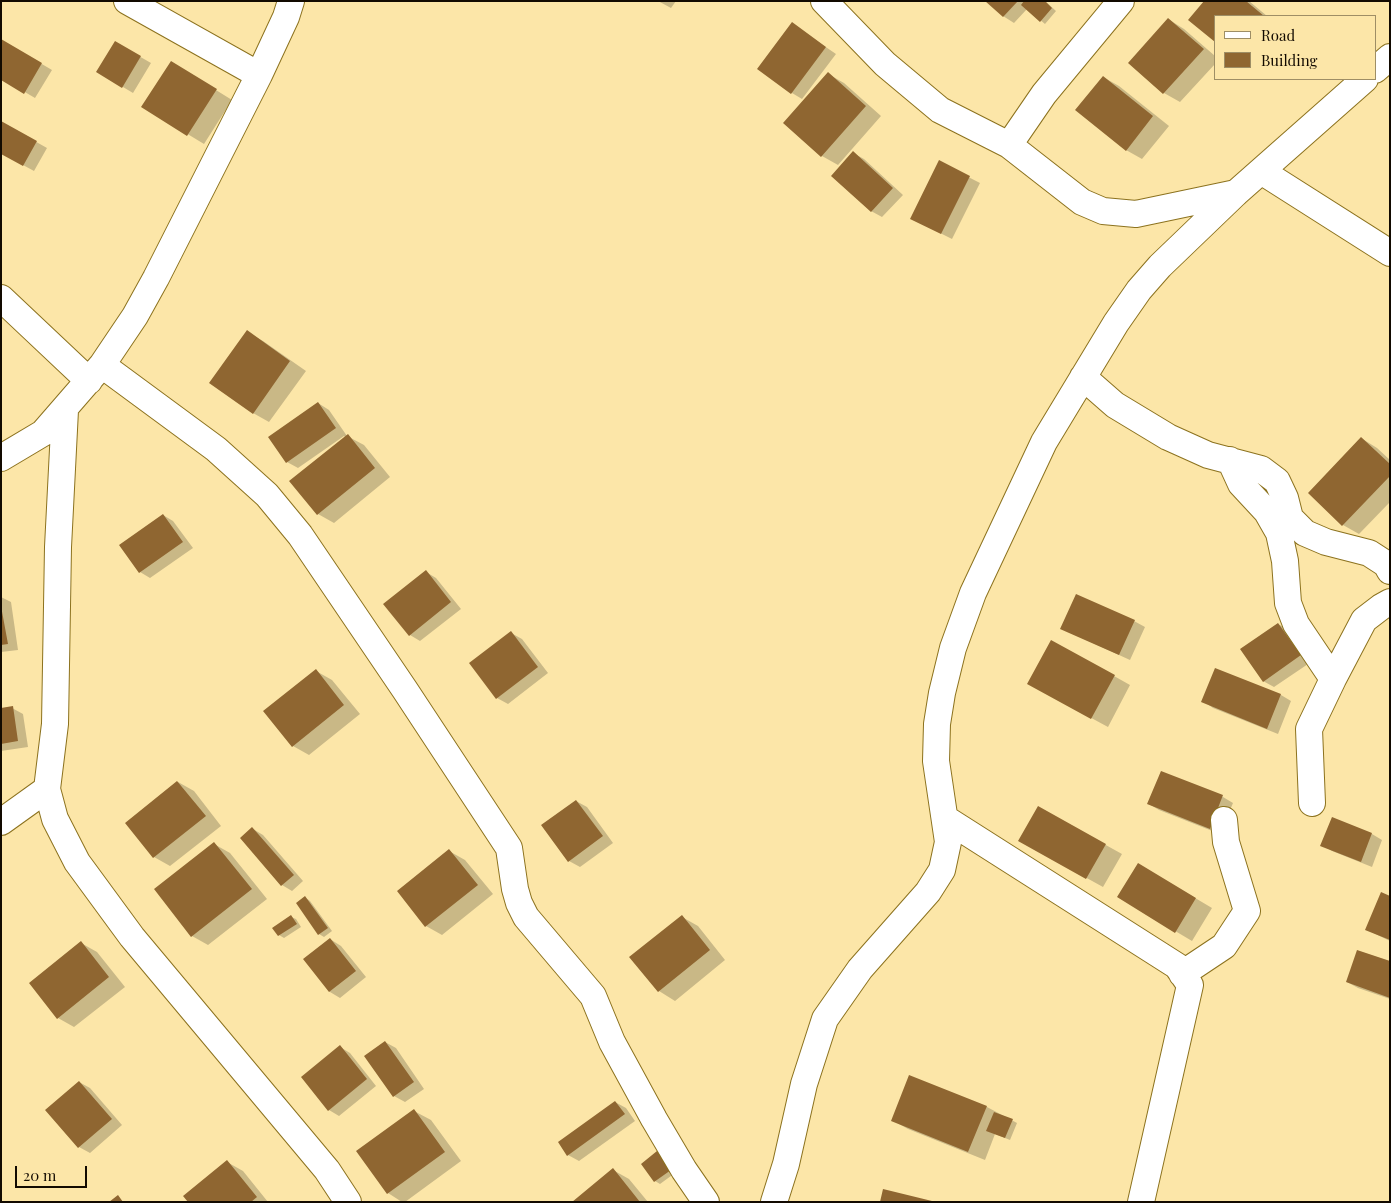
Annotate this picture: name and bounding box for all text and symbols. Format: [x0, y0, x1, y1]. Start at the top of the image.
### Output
legend [1214, 15, 1376, 80]
text: Road [1261, 25, 1295, 45]
text: Building [1261, 50, 1317, 70]
scale bar [18, 1156, 90, 1188]
text: 20 m [23, 1165, 56, 1185]

